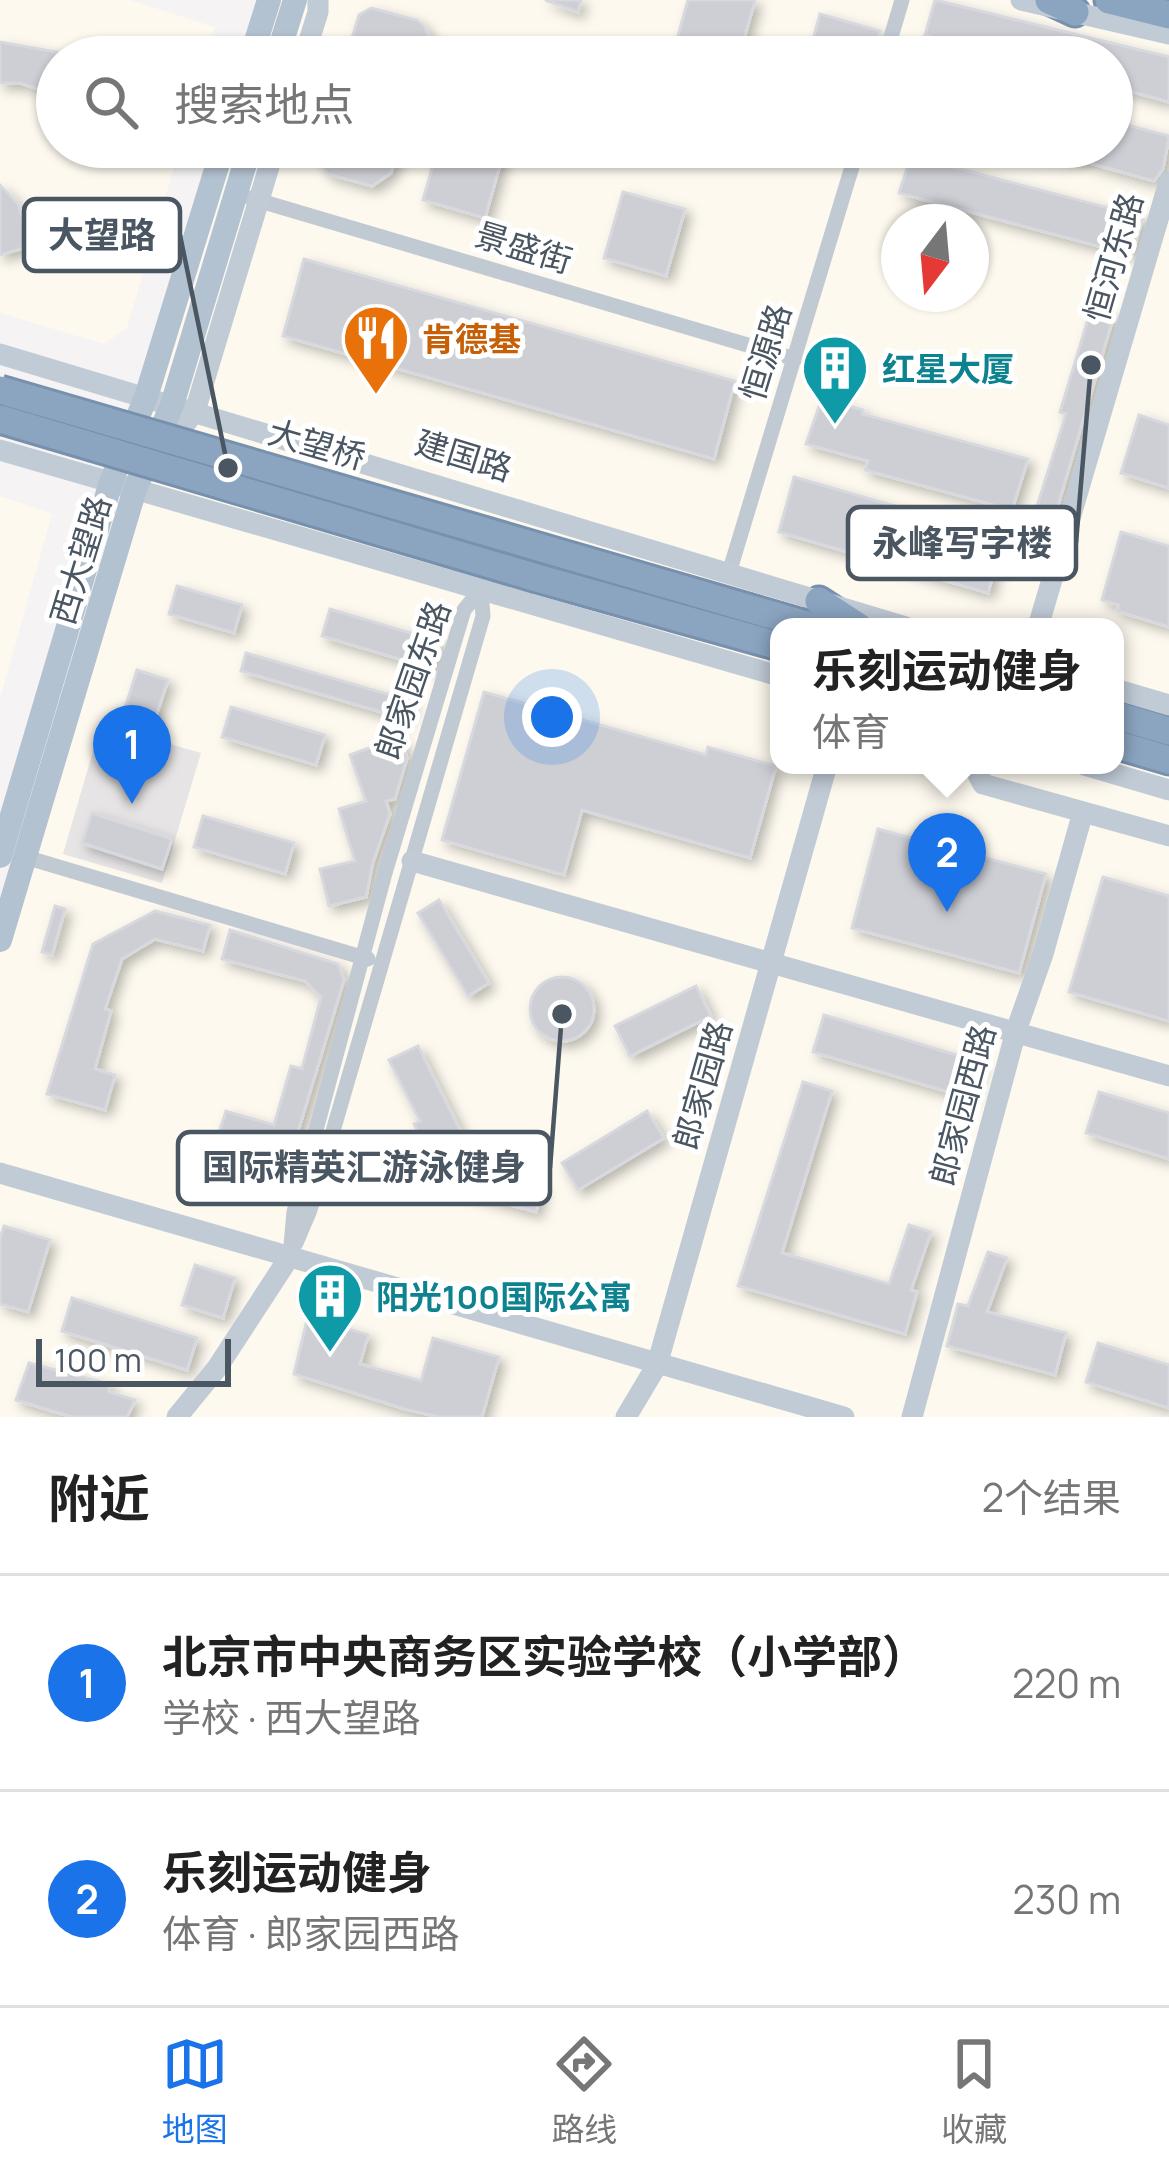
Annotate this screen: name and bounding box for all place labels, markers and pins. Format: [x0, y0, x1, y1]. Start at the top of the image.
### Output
callout: 大望路 [24, 199, 180, 271]
restaurant icon: 肯德基 [341, 303, 411, 397]
place label: 肯德基 [422, 316, 521, 361]
building icon: 红星大厦 [800, 333, 870, 427]
place label: 红星大厦 [882, 346, 1014, 391]
callout: 永峰写字楼 [848, 507, 1076, 579]
pin: 1 [93, 705, 171, 804]
pin: 2 [908, 813, 986, 912]
callout: 国际精英汇游泳健身 [178, 1132, 550, 1204]
building icon: 阳光100国际公寓 [295, 1261, 365, 1355]
place label: 阳光100国际公寓 [376, 1274, 632, 1319]

